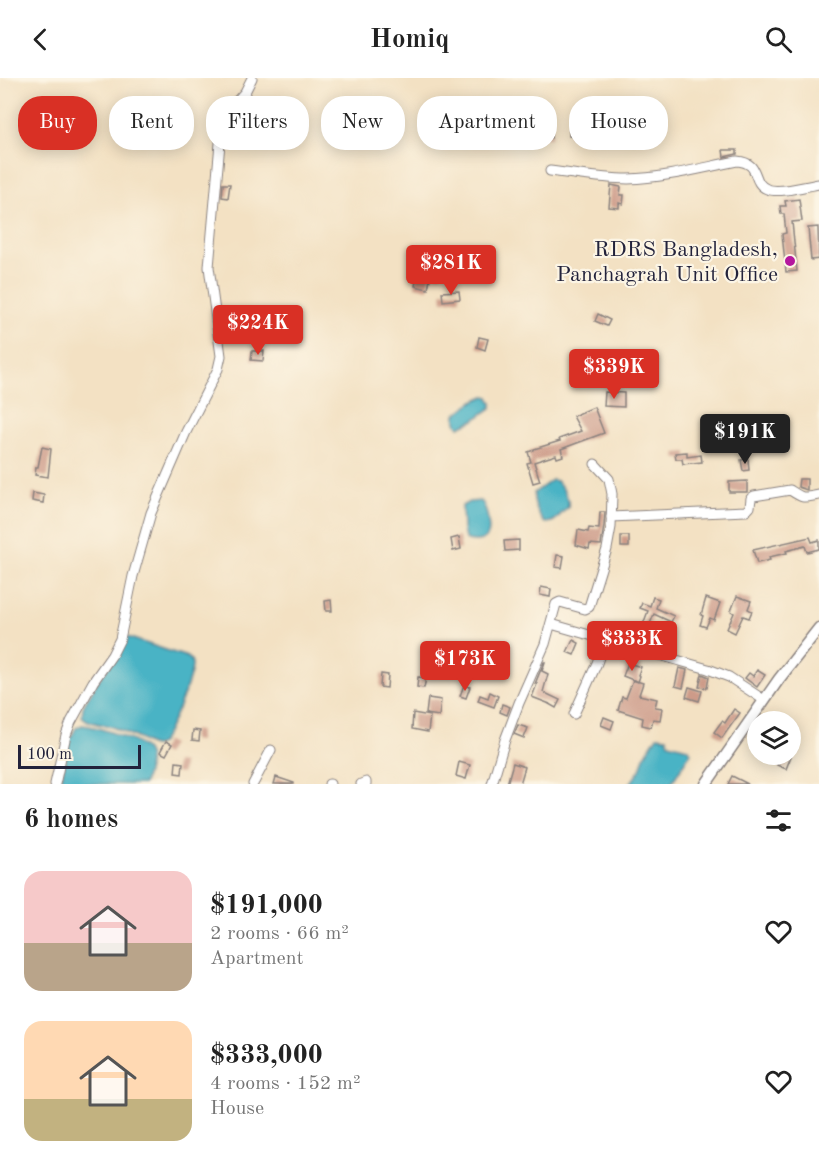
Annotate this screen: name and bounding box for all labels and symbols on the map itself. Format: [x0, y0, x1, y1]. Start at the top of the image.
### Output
place label: RDRS Bangladesh, Panchagrah Unit Office [556, 239, 778, 286]
pin: $281K [409, 245, 493, 296]
marker: RDRS Bangladesh, Panchagrah Unit Office [783, 254, 797, 268]
pin: $224K [216, 305, 300, 356]
pin: $339K [572, 349, 656, 400]
pin: $191K [703, 414, 787, 465]
pin: $333K [590, 621, 674, 672]
pin: $173K [423, 641, 507, 692]
scale bar [18, 742, 141, 770]

